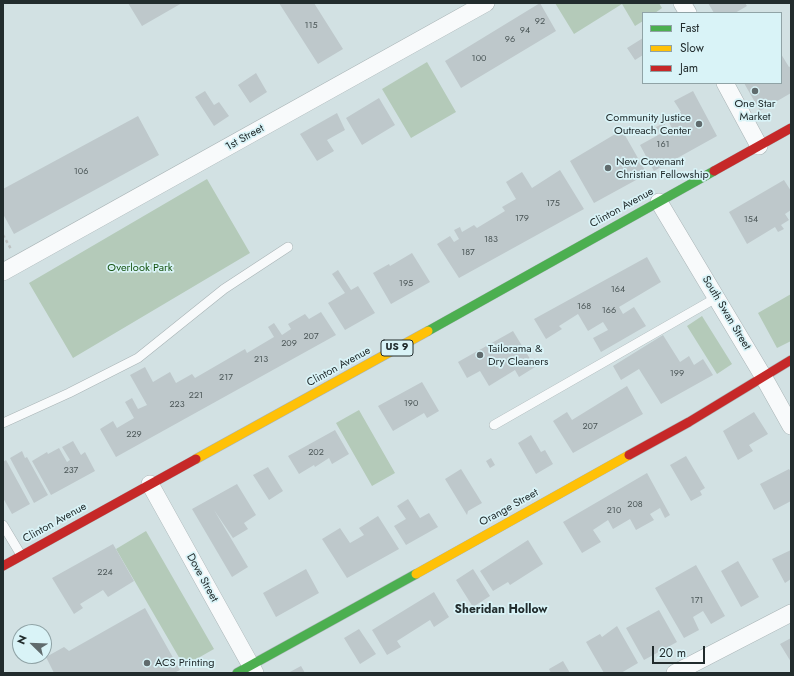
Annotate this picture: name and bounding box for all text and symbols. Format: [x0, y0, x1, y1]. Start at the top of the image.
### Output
legend [642, 12, 782, 84]
house number: 92 [535, 17, 545, 27]
text: Fast [680, 19, 699, 37]
house number: 115 [304, 21, 318, 31]
house number: 94 [520, 26, 530, 36]
house number: 96 [505, 35, 515, 45]
text: Slow [680, 39, 704, 57]
house number: 100 [472, 54, 486, 64]
text: Jam [680, 59, 698, 77]
marker: One Star Market [750, 86, 760, 96]
place label: One Star Market [734, 97, 776, 123]
place label: Community Justice Outreach Center [606, 111, 691, 137]
marker: Community Justice Outreach Center [694, 119, 704, 129]
street label: 1st Street [224, 122, 266, 154]
house number: 161 [656, 140, 670, 150]
place label: New Covenant Christian Fellowship [616, 155, 709, 181]
marker: New Covenant Christian Fellowship [603, 163, 613, 173]
house number: 106 [74, 167, 88, 177]
street label: Clinton Avenue [588, 185, 656, 231]
house number: 175 [546, 199, 560, 209]
house number: 179 [515, 214, 529, 224]
house number: 154 [744, 215, 758, 225]
house number: 183 [484, 235, 498, 245]
house number: 187 [461, 248, 475, 258]
park label: Overlook Park [107, 261, 173, 275]
street label: South Swan Street [699, 274, 753, 352]
house number: 195 [399, 279, 413, 289]
house number: 164 [611, 285, 625, 295]
house number: 168 [577, 302, 591, 312]
house number: 166 [602, 306, 616, 316]
house number: 207 [303, 332, 319, 342]
house number: 209 [281, 339, 297, 349]
road number: US 9 [381, 340, 413, 356]
place label: Tailorama & Dry Cleaners [488, 342, 548, 368]
street label: Clinton Avenue [305, 344, 373, 390]
marker: Tailorama & Dry Cleaners [475, 350, 485, 360]
house number: 213 [254, 355, 268, 365]
house number: 199 [670, 369, 684, 379]
house number: 217 [219, 373, 233, 383]
house number: 221 [189, 391, 203, 401]
house number: 190 [404, 399, 418, 409]
house number: 223 [169, 400, 185, 410]
house number: 207 [582, 422, 598, 432]
house number: 229 [126, 430, 142, 440]
house number: 202 [308, 448, 324, 458]
house number: 237 [64, 466, 78, 476]
street label: Orange Street [477, 486, 541, 530]
street label: Clinton Avenue [21, 500, 89, 546]
house number: 208 [627, 500, 643, 510]
house number: 210 [607, 506, 621, 516]
street label: Dove Street [183, 552, 221, 604]
house number: 224 [97, 568, 113, 578]
house number: 171 [691, 596, 703, 606]
district label: Sheridan Hollow [455, 603, 547, 617]
north arrow [12, 624, 52, 664]
text: N [13, 633, 31, 647]
scale bar [654, 638, 707, 664]
text: 20 m [659, 644, 686, 662]
place label: ACS Printing [155, 656, 215, 670]
marker: ACS Printing [142, 658, 152, 668]

